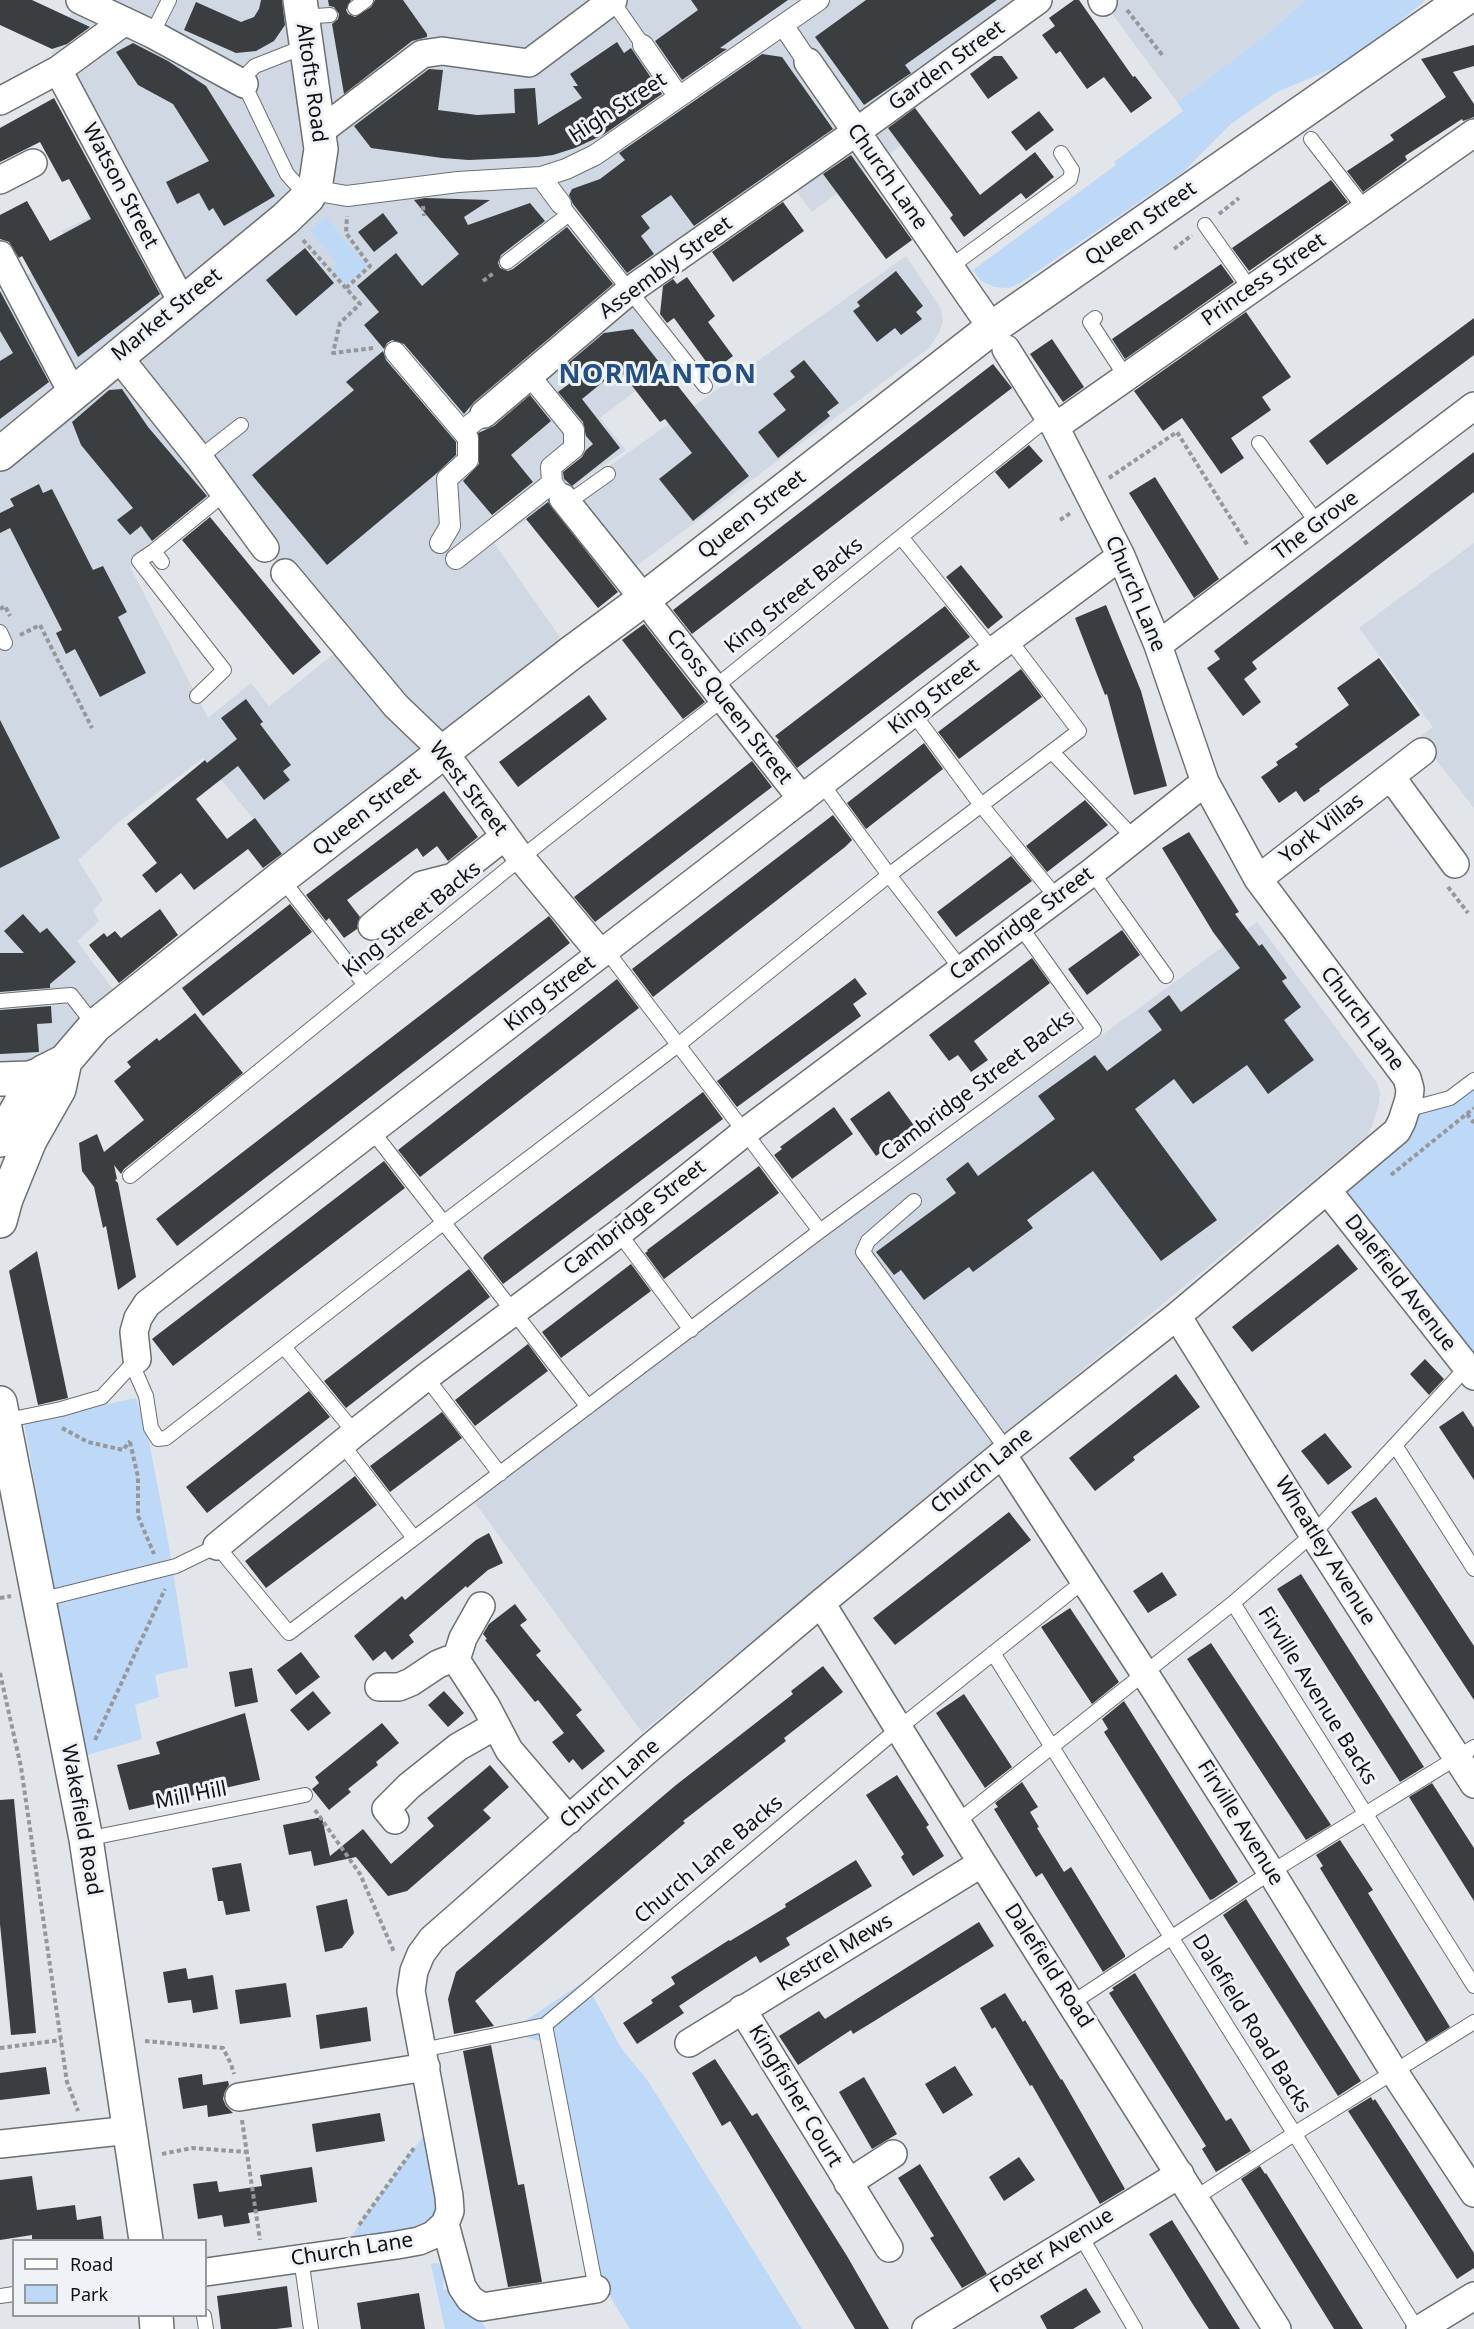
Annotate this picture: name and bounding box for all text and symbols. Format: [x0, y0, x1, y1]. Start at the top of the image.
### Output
street label: Garden Street [884, 15, 1010, 117]
street label: Altofts Road [290, 22, 332, 144]
street label: High Street [565, 67, 671, 149]
street label: Watson Street [76, 119, 164, 253]
street label: Church Lane [841, 119, 933, 235]
street label: Queen Street [1080, 176, 1202, 272]
street label: Assembly Street [595, 211, 737, 325]
street label: Princess Street [1197, 228, 1331, 332]
street label: Market Street [107, 263, 227, 367]
district label: NORMANTON [559, 359, 757, 391]
street label: Queen Street [693, 465, 811, 565]
street label: The Grove [1268, 486, 1364, 566]
street label: Church Lane [1099, 532, 1171, 656]
street label: King Street Backs [720, 533, 868, 659]
street label: Cross Queen Street [661, 624, 797, 790]
street label: King Street [884, 654, 984, 740]
street label: West Street [423, 737, 513, 841]
street label: Queen Street [308, 762, 426, 862]
street label: York Villas [1275, 788, 1369, 870]
street label: King Street Backs [338, 857, 486, 983]
street label: Cambridge Street [945, 862, 1099, 986]
street label: King Street [500, 951, 600, 1037]
street label: Church Lane [1315, 962, 1409, 1076]
street label: Cambridge Street Backs [876, 1005, 1080, 1167]
street label: Cambridge Street [559, 1155, 711, 1281]
street label: Dalefield Avenue [1339, 1210, 1461, 1356]
street label: Church Lane [926, 1422, 1038, 1520]
street label: Wheatley Avenue [1269, 1472, 1381, 1630]
street label: Firville Avenue Backs [1252, 1602, 1382, 1790]
street label: Church Lane [555, 1734, 665, 1834]
street label: Wakefield Road [55, 1743, 107, 1897]
street label: Firville Avenue [1191, 1756, 1289, 1890]
street label: Mill Hill [153, 1777, 229, 1815]
street label: Church Lane Backs [630, 1791, 788, 1929]
street label: Dalefield Road [998, 1899, 1098, 2033]
street label: Kestrel Mews [773, 1909, 897, 1997]
street label: Dalefield Road Backs [1186, 1930, 1316, 2118]
street label: Kingfisher Court [743, 2020, 847, 2172]
street label: Foster Avenue [986, 2203, 1118, 2299]
street label: Church Lane [289, 2228, 415, 2272]
legend [12, 2239, 207, 2317]
text: Road [70, 2252, 113, 2276]
text: Park [70, 2282, 108, 2306]

